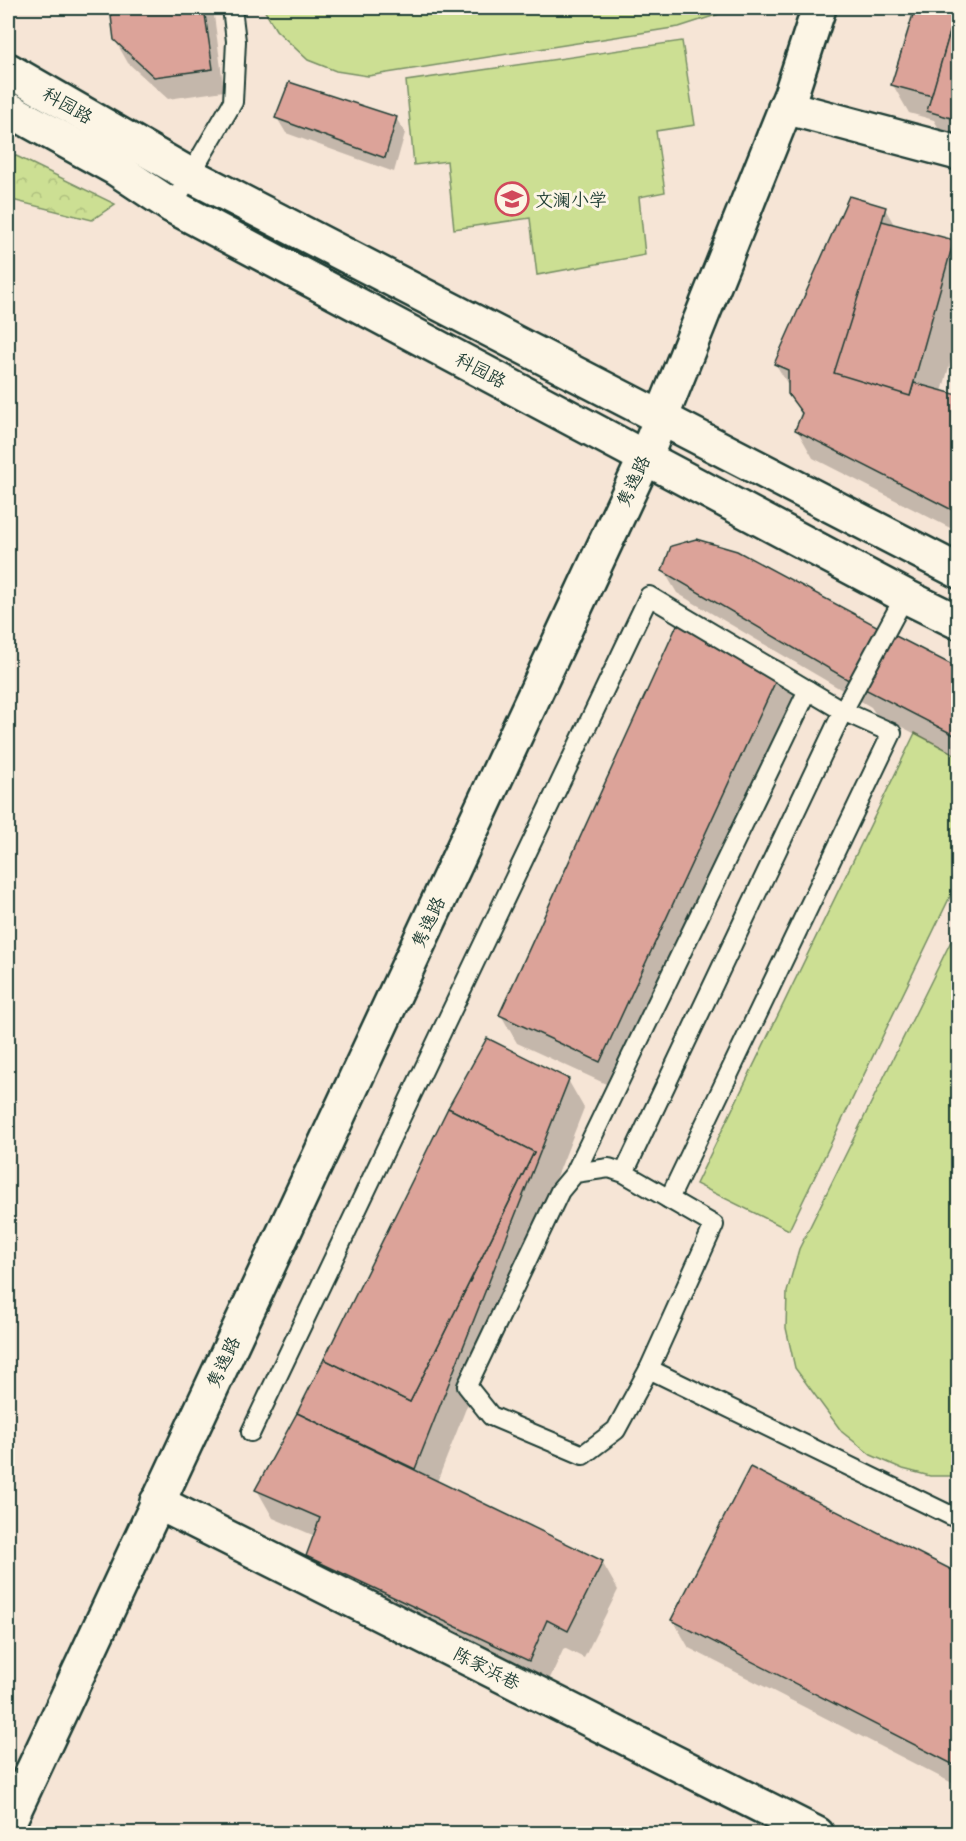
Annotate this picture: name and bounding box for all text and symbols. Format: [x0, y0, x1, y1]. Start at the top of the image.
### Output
street label: 科园路 [38, 81, 98, 129]
school or university icon: 文澜小学 [494, 181, 530, 217]
place label: 文澜小学 [535, 187, 607, 212]
street label: 科园路 [451, 346, 511, 394]
street label: 隽逸路 [610, 451, 656, 511]
street label: 隽逸路 [405, 892, 451, 952]
street label: 隽逸路 [200, 1332, 246, 1392]
street label: 陈家浜巷 [449, 1641, 525, 1695]

